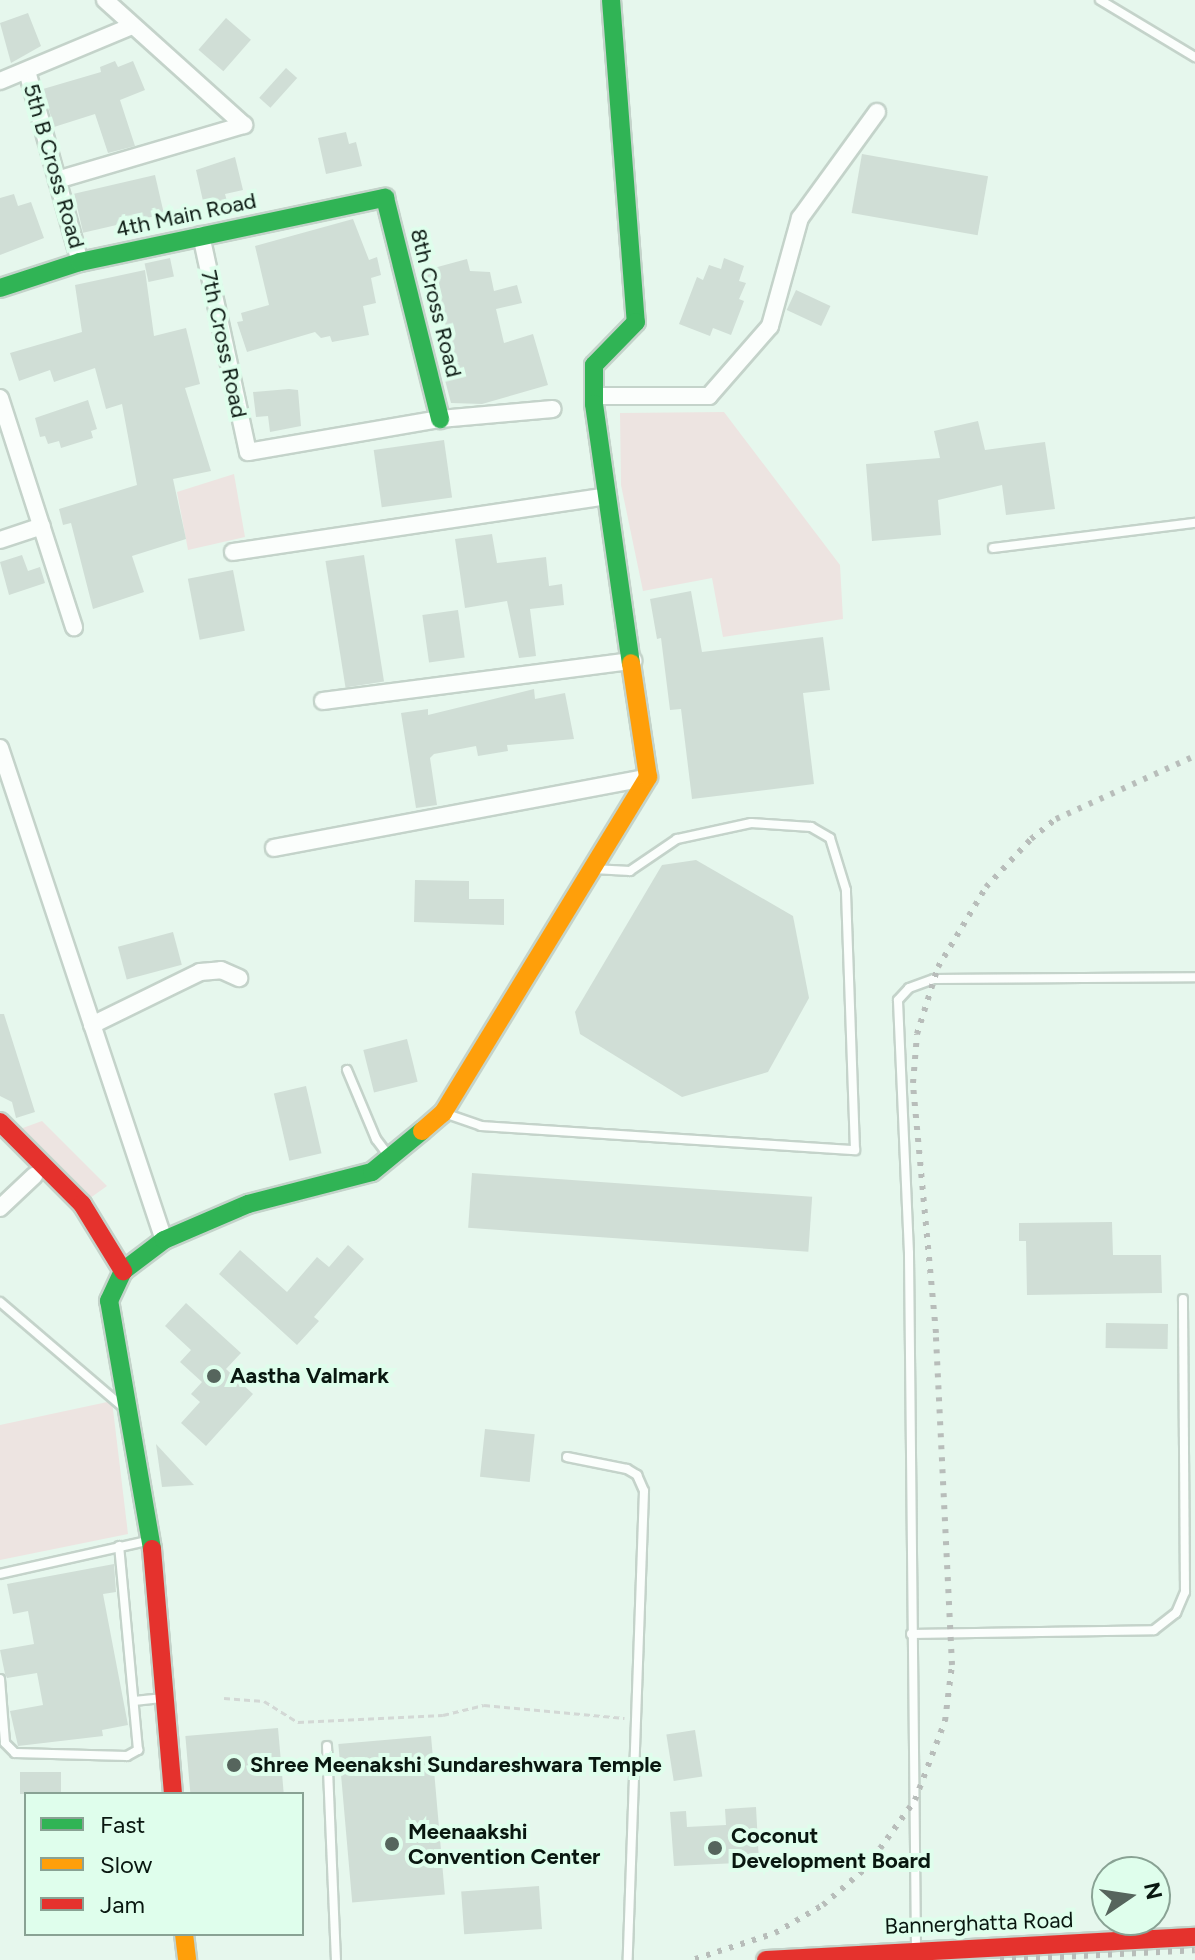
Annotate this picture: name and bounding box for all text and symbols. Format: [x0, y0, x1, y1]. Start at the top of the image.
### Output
street label: 5th B Cross Road [18, 81, 90, 251]
street label: 4th Main Road [113, 187, 259, 243]
street label: 8th Cross Road [405, 226, 467, 380]
street label: 7th Cross Road [195, 268, 253, 420]
place label: Aastha Valmark [230, 1363, 389, 1389]
marker: Aastha Valmark [205, 1367, 223, 1385]
place label: Shree Meenakshi Sundareshwara Temple [250, 1752, 662, 1778]
marker: Shree Meenakshi Sundareshwara Temple [225, 1756, 243, 1774]
legend [24, 1792, 304, 1936]
text: Fast [100, 1810, 145, 1839]
place label: Meenaakshi Convention Center [408, 1818, 600, 1870]
place label: Coconut Development Board [731, 1822, 931, 1874]
marker: Meenaakshi Convention Center [383, 1835, 401, 1853]
marker: Coconut Development Board [706, 1839, 724, 1857]
text: Slow [100, 1850, 152, 1879]
north arrow [1091, 1856, 1171, 1936]
text: N [1138, 1880, 1168, 1902]
text: Jam [100, 1890, 145, 1919]
street label: Bannerghatta Road [884, 1907, 1074, 1939]

